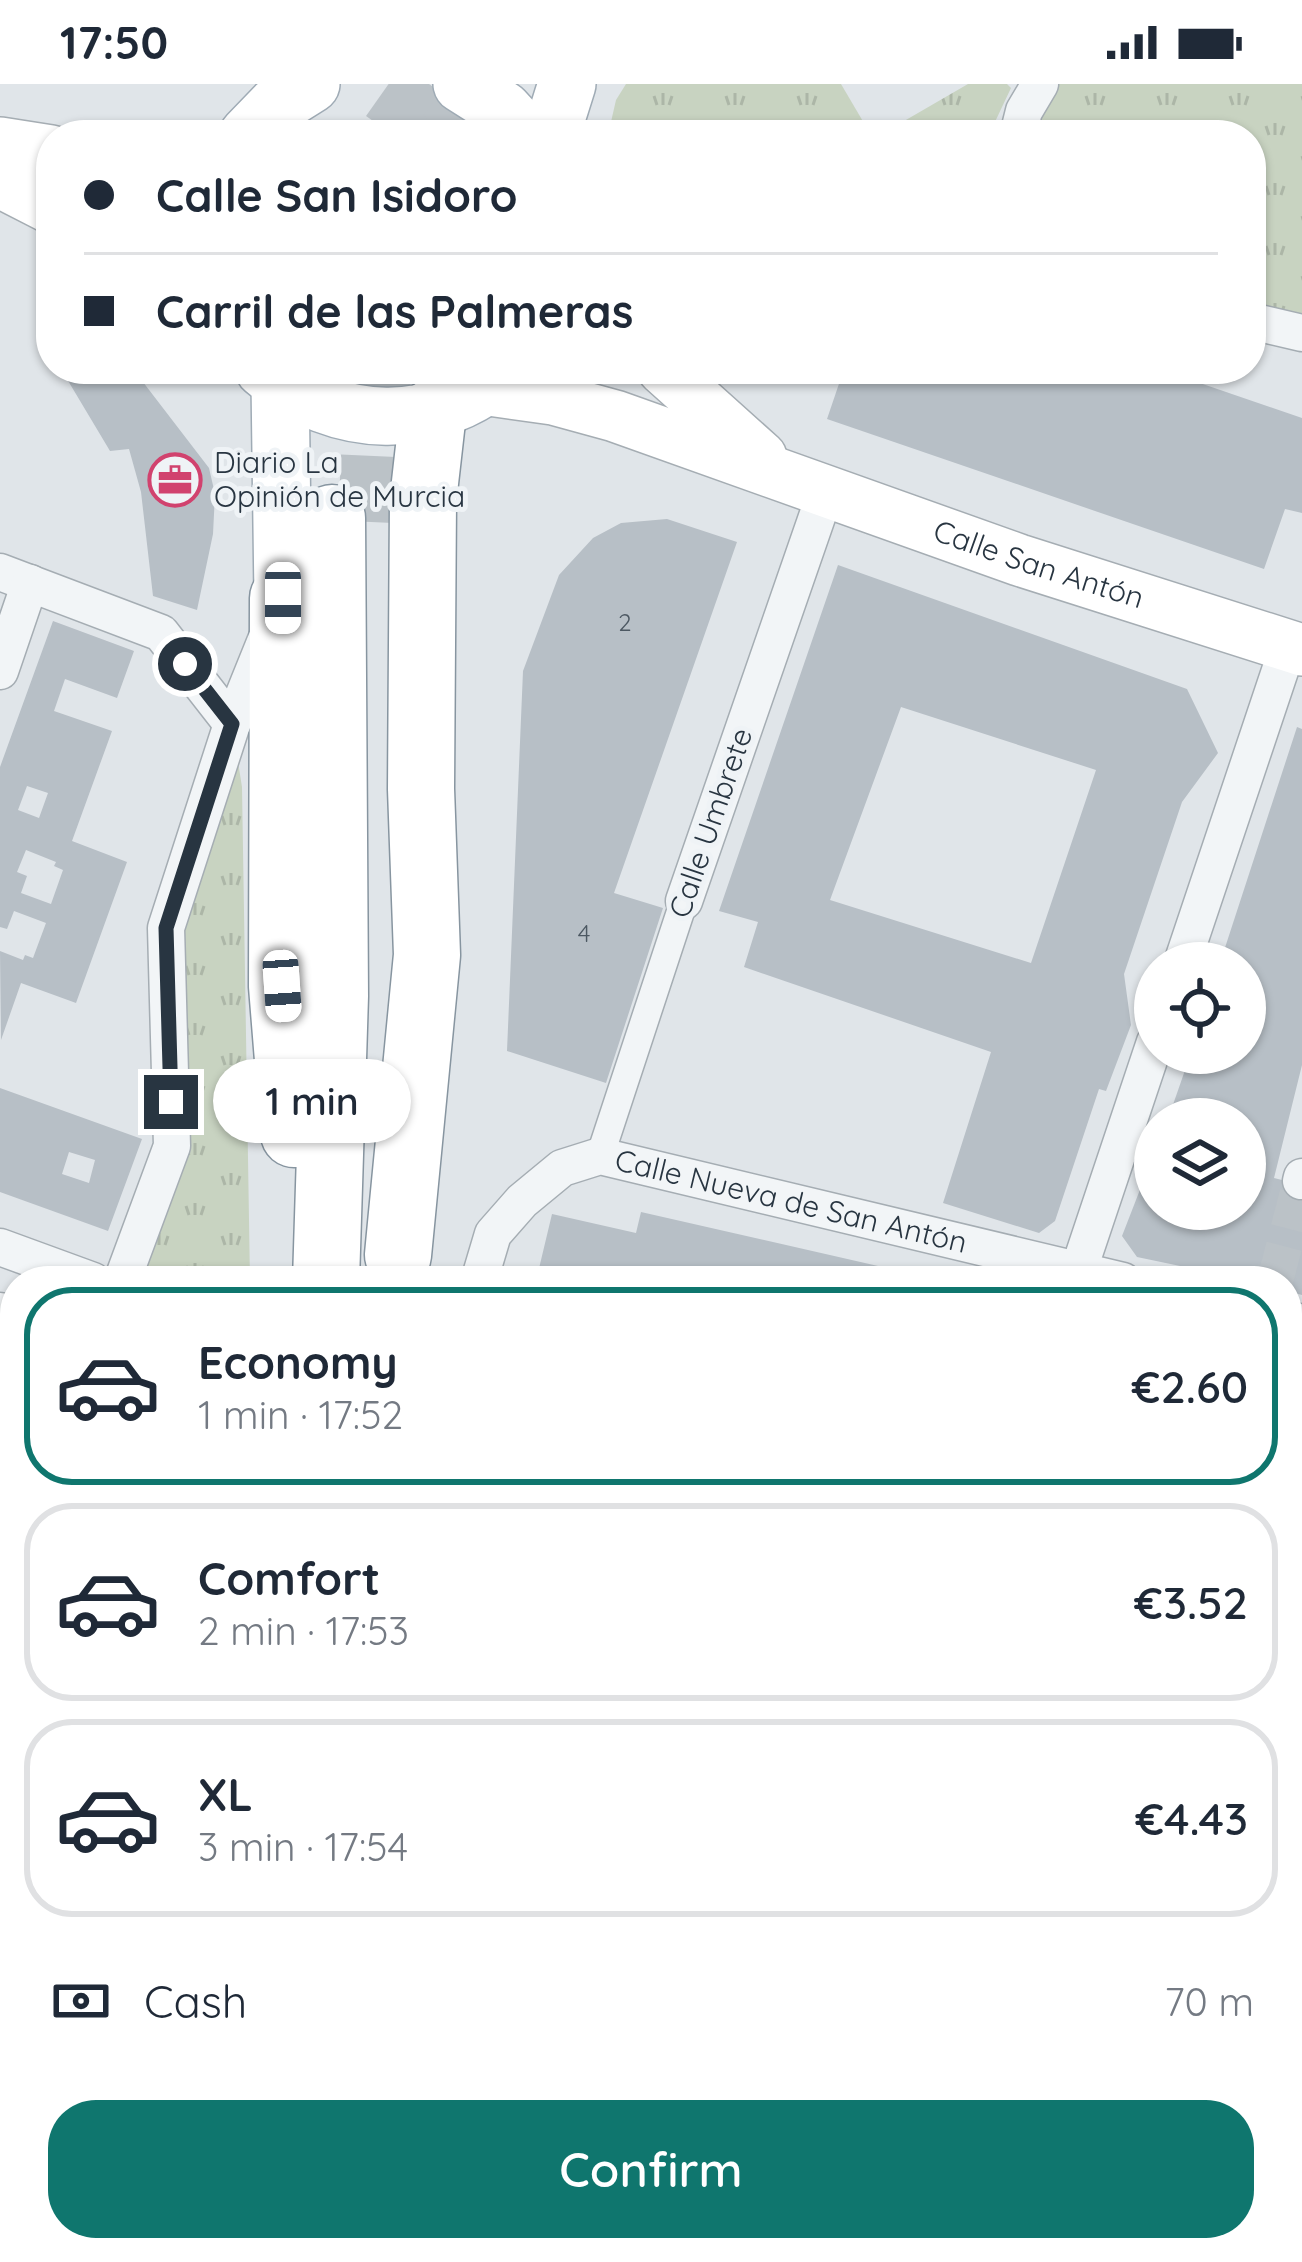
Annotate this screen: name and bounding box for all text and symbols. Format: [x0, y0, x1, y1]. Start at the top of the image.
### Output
text: 17:50 [60, 14, 168, 70]
text: Calle San Isidoro [156, 167, 518, 223]
text: Carril de las Palmeras [156, 283, 633, 339]
place label: Diario La Opinión de Murcia [214, 443, 465, 515]
office icon: Diario La Opinión de Murcia [147, 452, 203, 508]
street label: Calle San Antón [929, 511, 1149, 617]
car [265, 562, 301, 634]
house number: 2 [618, 607, 632, 637]
route start [158, 637, 212, 691]
street label: Calle Umbrete [660, 723, 760, 923]
house number: 4 [578, 918, 590, 948]
map controls [1134, 942, 1266, 1230]
button: locate [1134, 942, 1266, 1074]
car [262, 949, 302, 1023]
callout: 1 min [213, 1060, 411, 1144]
route end [144, 1075, 198, 1129]
text: 1 min [265, 1076, 359, 1125]
button: layers [1134, 1098, 1266, 1230]
street label: Calle Nueva de San Antón [611, 1140, 971, 1261]
icon: car [54, 1332, 162, 1440]
text: Economy [198, 1334, 398, 1390]
text: €2.60 [1132, 1358, 1248, 1414]
text: 1 min · 17:52 [198, 1390, 403, 1439]
icon: car [54, 1548, 162, 1656]
text: Comfort [198, 1550, 380, 1606]
text: €3.52 [1134, 1574, 1248, 1630]
text: 2 min · 17:53 [198, 1606, 409, 1655]
icon: car [54, 1764, 162, 1872]
text: XL [198, 1766, 253, 1822]
text: €4.43 [1135, 1790, 1248, 1846]
text: 3 min · 17:54 [198, 1822, 408, 1871]
icon: cash [48, 1968, 114, 2034]
text: Cash [144, 1973, 247, 2029]
text: 70 m [1165, 1977, 1254, 2026]
button: Confirm [48, 2100, 1254, 2238]

